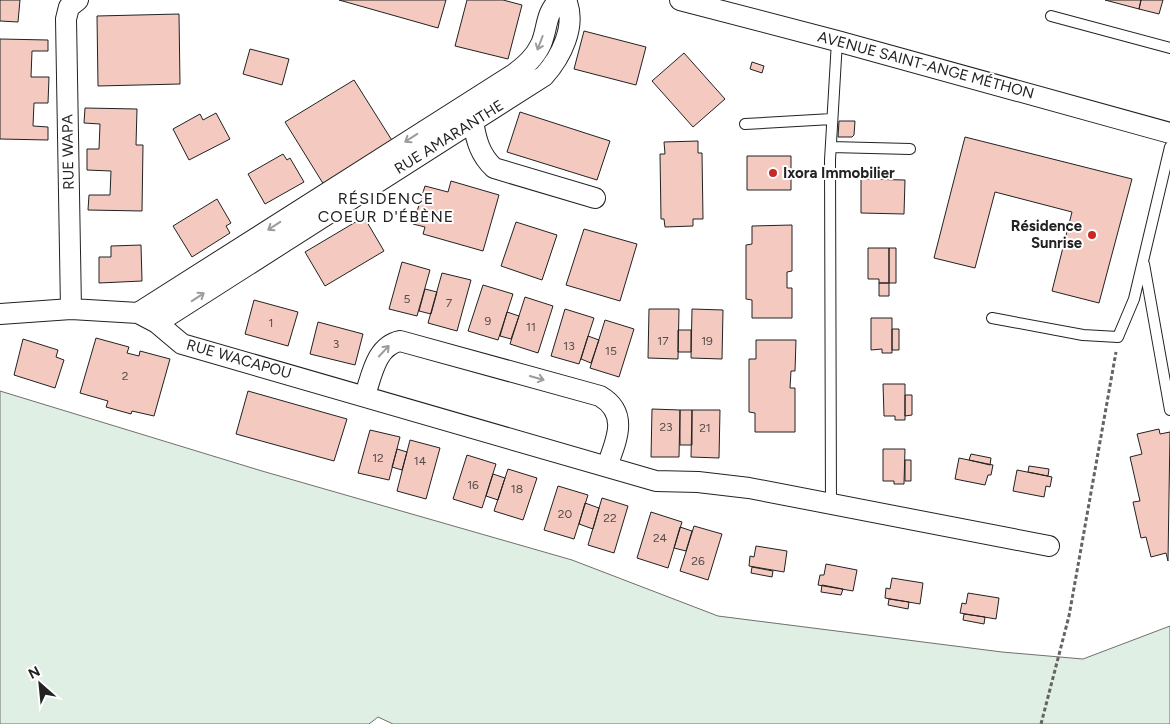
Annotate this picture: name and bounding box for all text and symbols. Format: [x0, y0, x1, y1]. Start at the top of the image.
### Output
street label: AVENUE SAINT-ANGE MÉTHON [816, 27, 1036, 103]
one-way arrow [535, 35, 544, 50]
street label: RUE AMARANTHE [391, 96, 507, 178]
street label: RUE WAPA [58, 114, 78, 190]
one-way arrow [405, 134, 419, 144]
place label: Ixora Immobilier [783, 164, 895, 182]
marker: Ixora Immobilier [767, 167, 779, 179]
district label: RÉSIDENCE COEUR D'ÉBÈNE [318, 189, 454, 226]
place label: Résidence Sunrise [1011, 217, 1083, 252]
one-way arrow [268, 221, 282, 231]
marker: Résidence Sunrise [1086, 229, 1098, 241]
one-way arrow [191, 292, 205, 302]
house number: 5 [404, 292, 411, 306]
house number: 7 [446, 296, 453, 310]
house number: 9 [485, 314, 492, 328]
house number: 1 [269, 316, 273, 330]
house number: 11 [526, 320, 536, 334]
house number: 17 [657, 334, 669, 348]
house number: 19 [701, 334, 713, 348]
street label: RUE WACAPOU [185, 335, 293, 383]
house number: 3 [333, 337, 339, 351]
house number: 13 [563, 339, 575, 353]
house number: 15 [605, 344, 617, 358]
one-way arrow [378, 345, 390, 357]
house number: 2 [122, 369, 128, 383]
one-way arrow [529, 374, 545, 384]
house number: 23 [659, 420, 673, 434]
house number: 21 [699, 421, 711, 435]
house number: 12 [372, 451, 384, 465]
house number: 14 [414, 454, 427, 468]
house number: 16 [467, 478, 479, 492]
house number: 18 [511, 482, 523, 496]
house number: 20 [558, 507, 573, 521]
house number: 22 [603, 511, 617, 525]
house number: 24 [653, 531, 668, 545]
house number: 26 [691, 554, 705, 568]
north arrow [15, 659, 65, 709]
text: N [26, 663, 43, 683]

